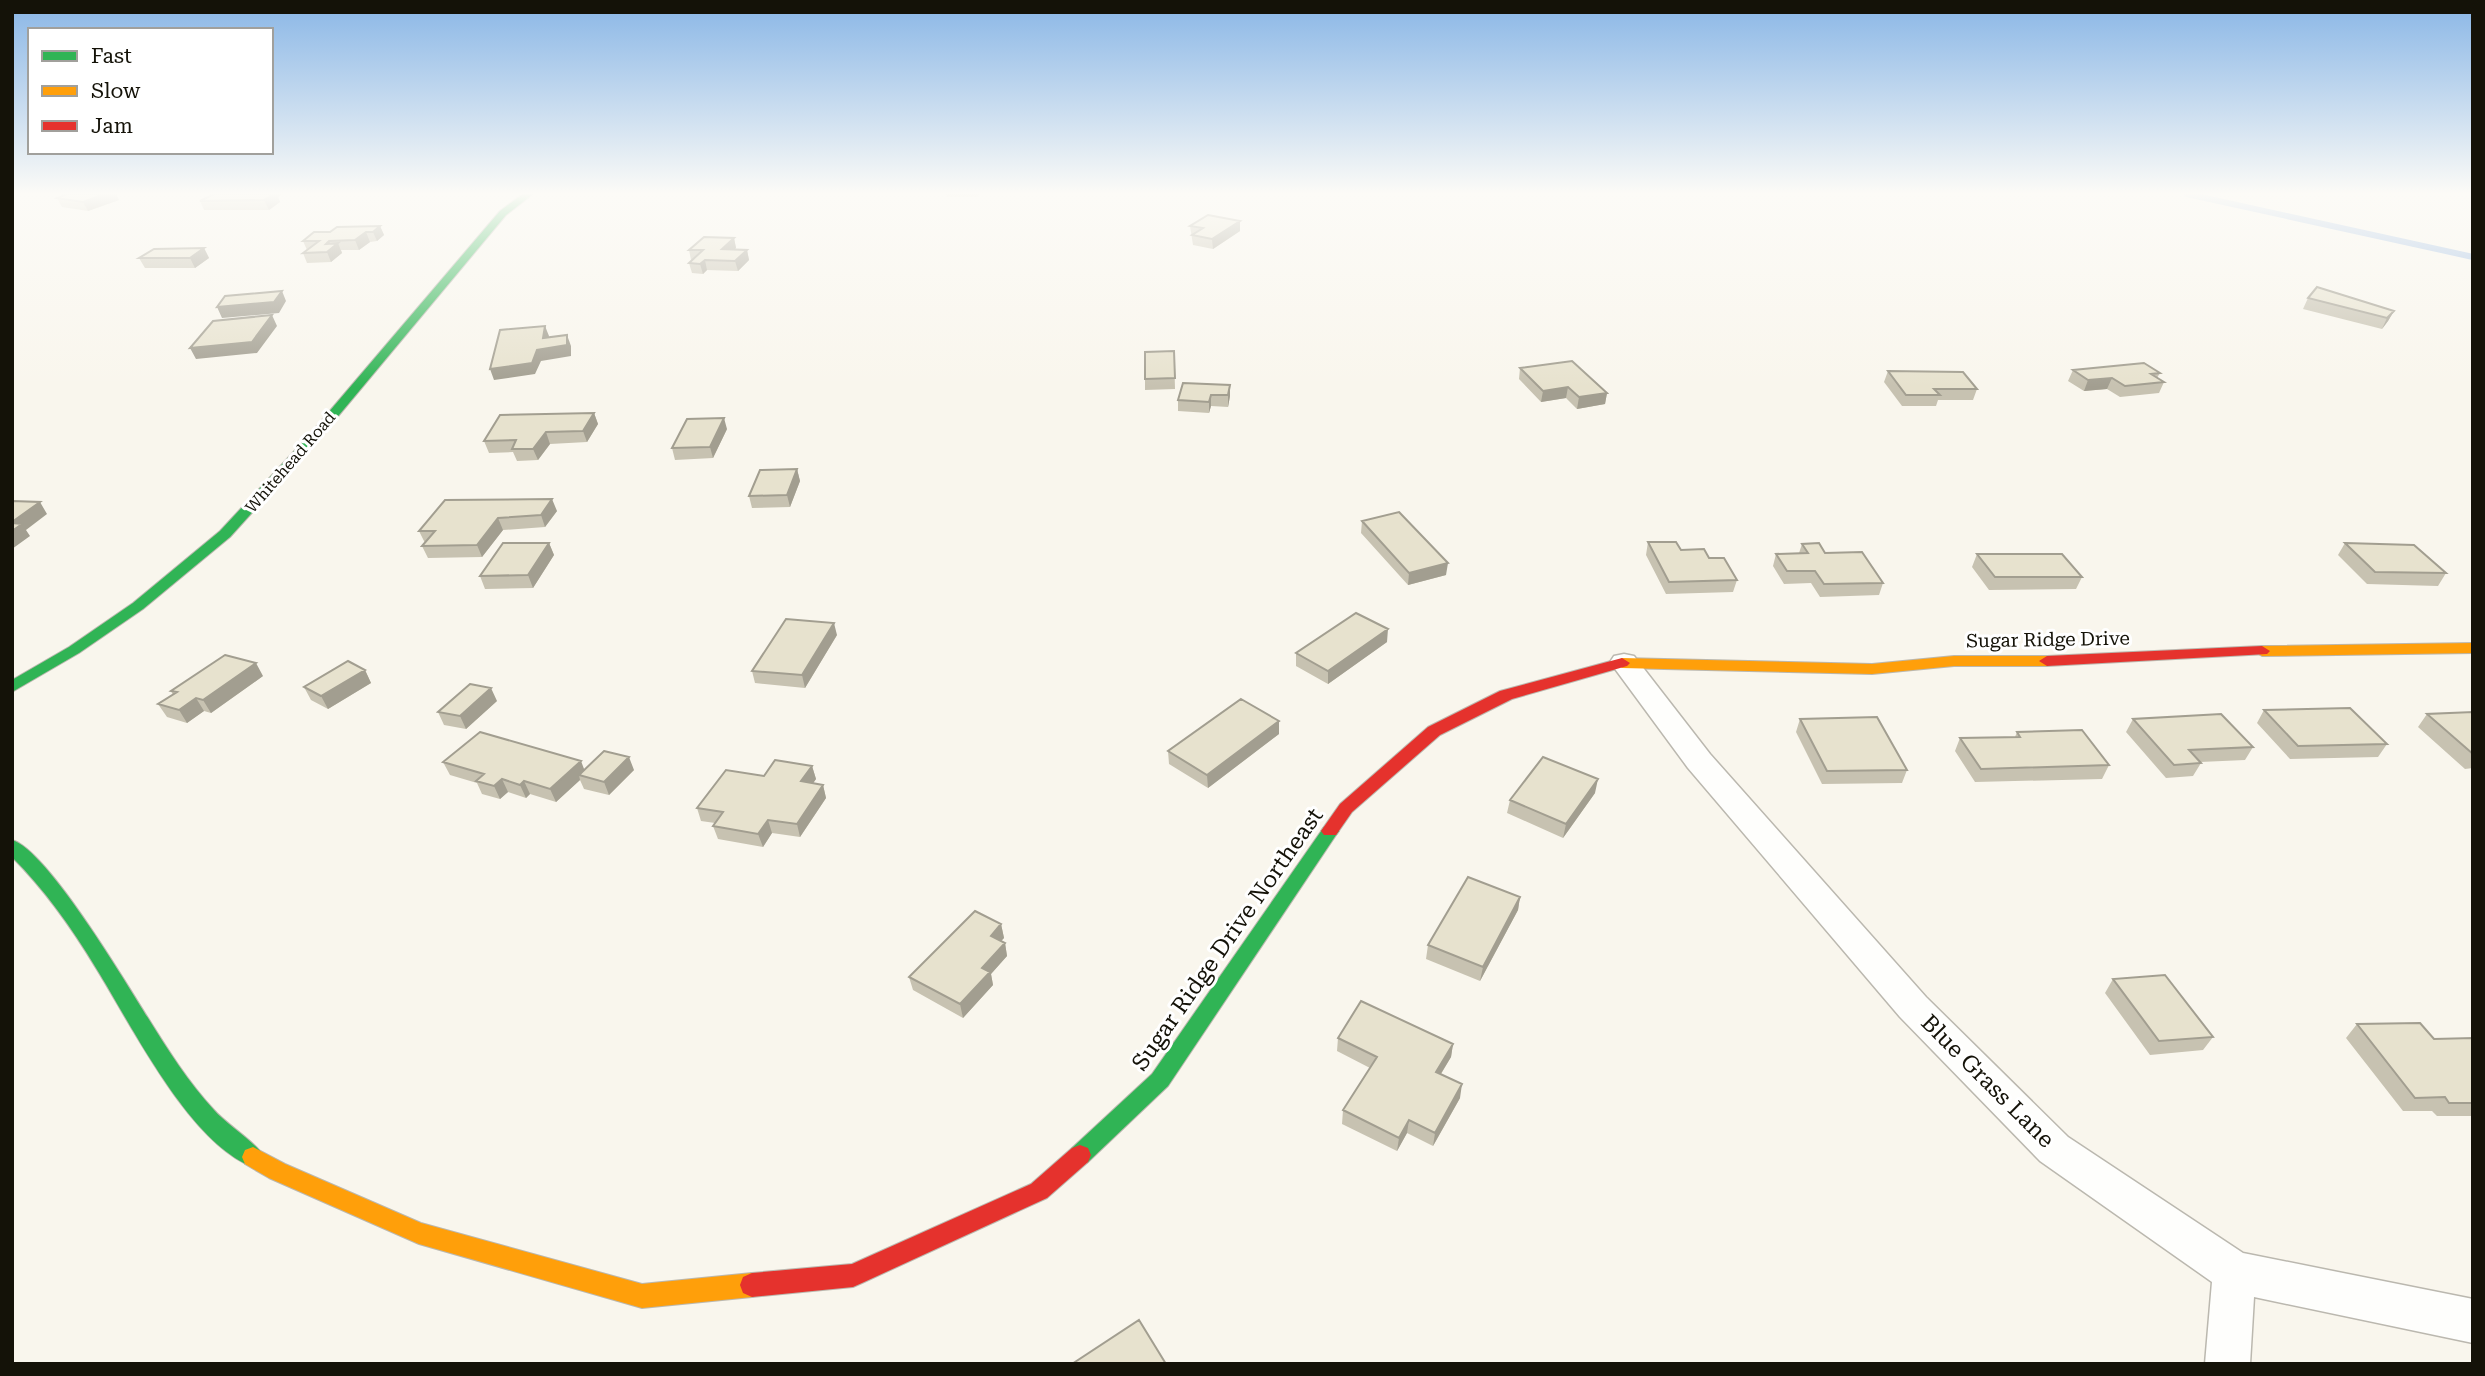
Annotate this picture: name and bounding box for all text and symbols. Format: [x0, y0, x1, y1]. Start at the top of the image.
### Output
legend [28, 28, 273, 154]
text: Fast [91, 44, 132, 68]
text: Slow [91, 79, 141, 103]
text: Jam [91, 114, 133, 138]
street label: Whitehead Road [241, 408, 339, 517]
street label: Sugar Ridge Drive [1966, 627, 2130, 652]
street label: Sugar Ridge Drive Northeast [1126, 803, 1329, 1076]
street label: Blue Grass Lane [1916, 1009, 2060, 1153]

